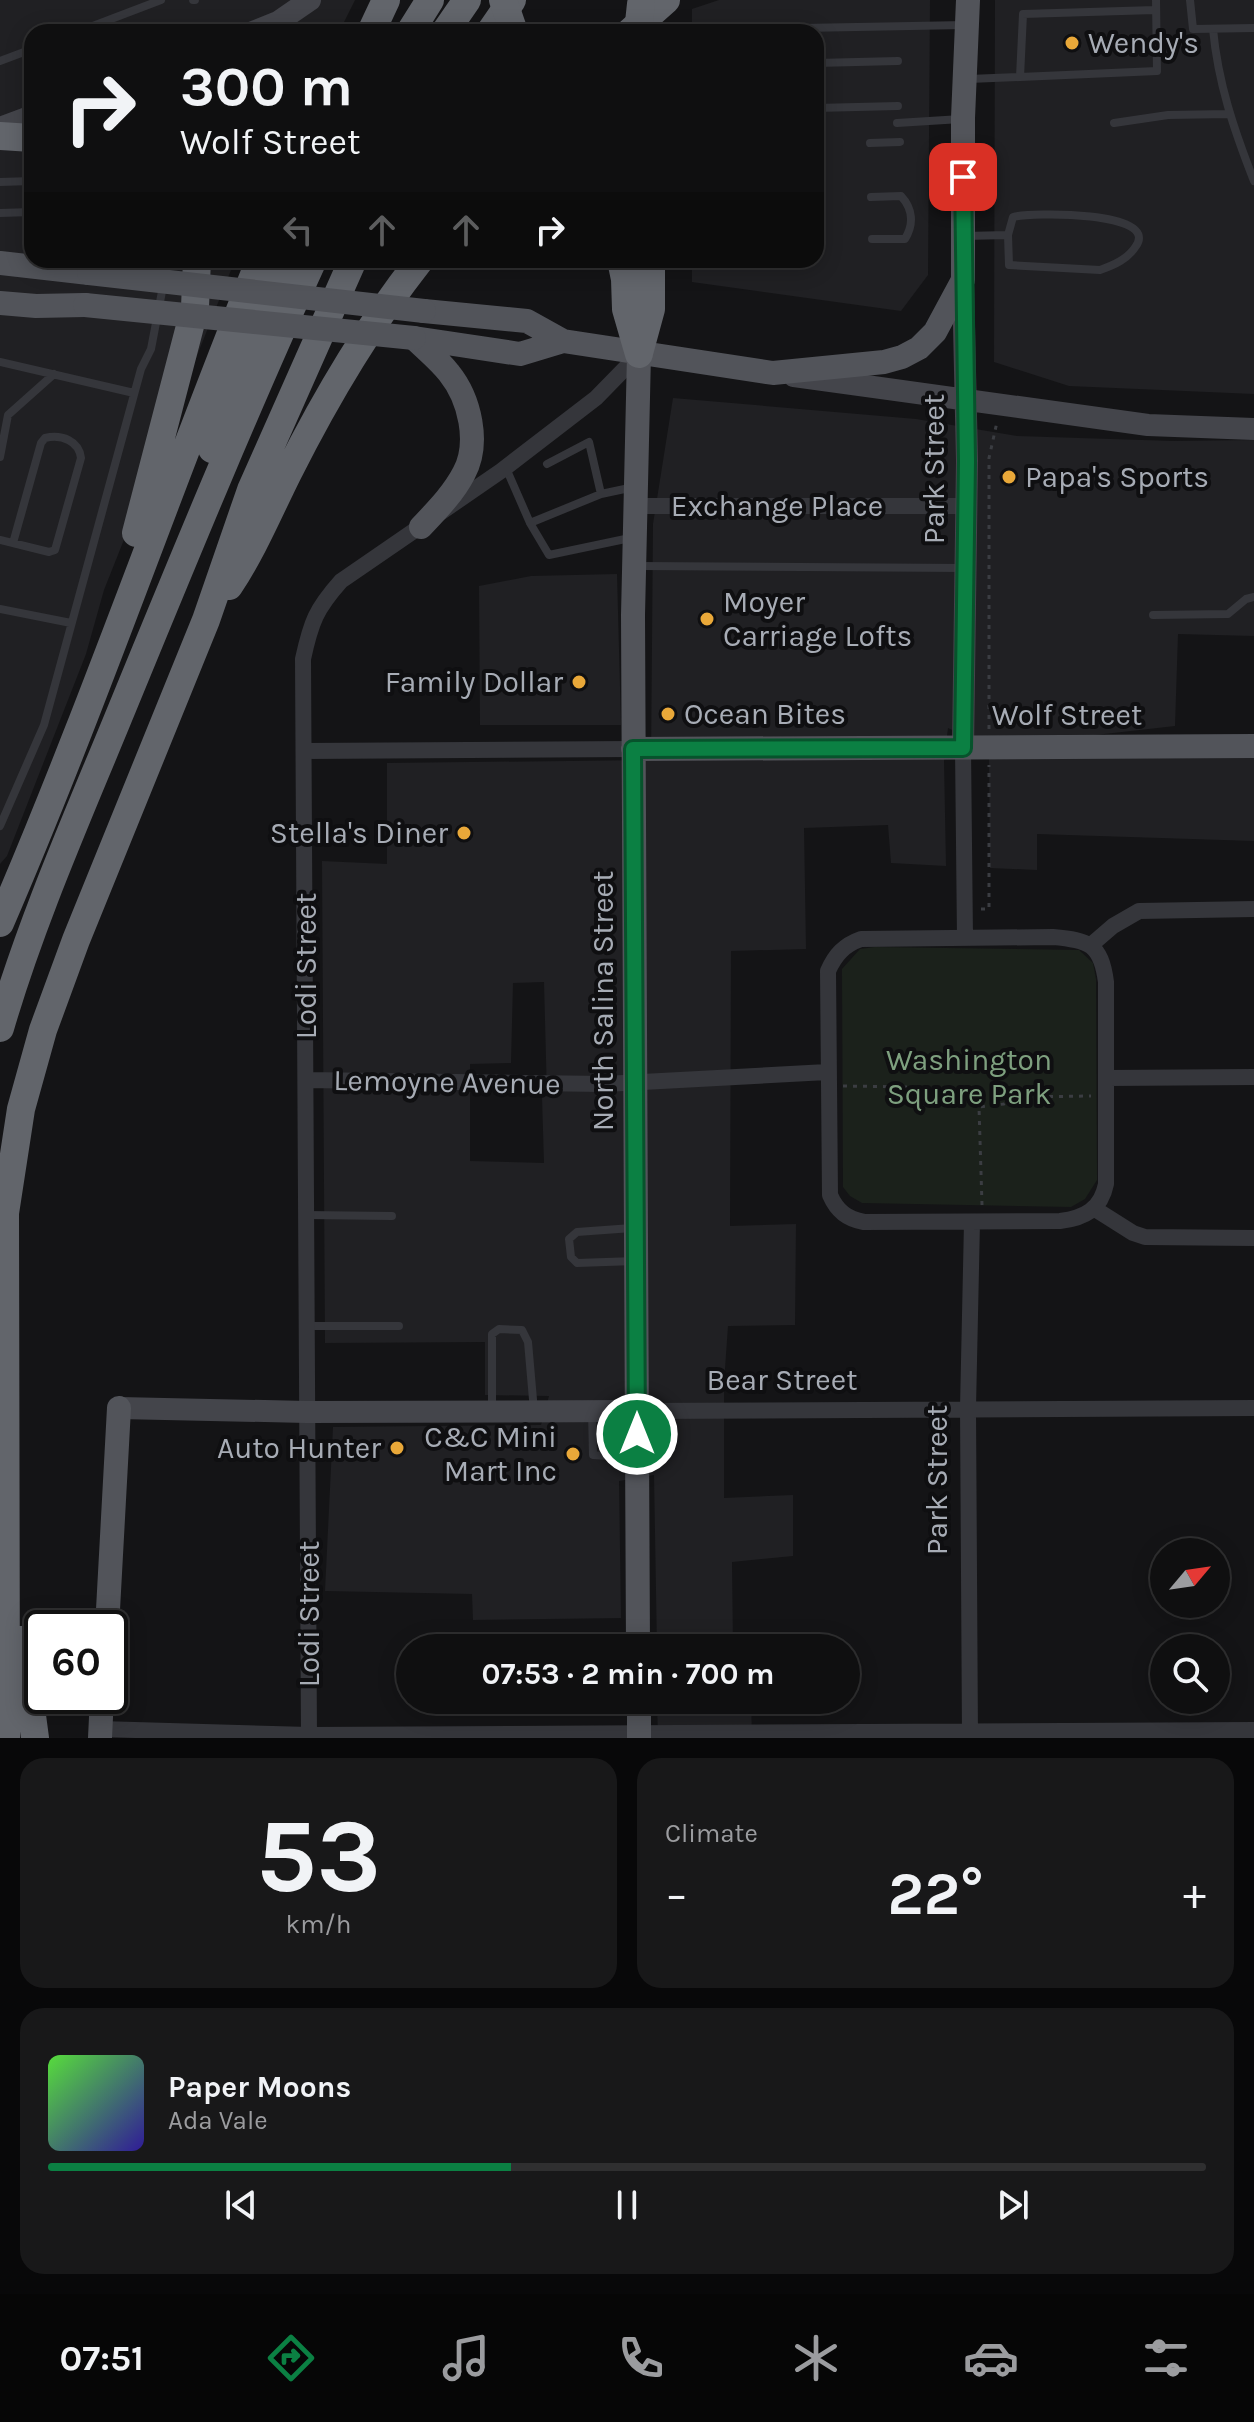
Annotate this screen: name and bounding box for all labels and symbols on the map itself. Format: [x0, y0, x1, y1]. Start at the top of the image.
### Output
place label: Wendy's [1088, 25, 1199, 61]
marker: Wendy's [1063, 34, 1081, 52]
pin [929, 143, 997, 211]
street label: Park Street [916, 394, 952, 544]
place label: Papa's Sports [1025, 459, 1209, 495]
marker: Papa's Sports [1000, 468, 1018, 486]
street label: Exchange Place [671, 488, 883, 524]
place label: Moyer Carriage Lofts [723, 584, 912, 654]
marker: Moyer Carriage Lofts [698, 610, 716, 628]
place label: Family Dollar [385, 664, 563, 700]
marker: Family Dollar [570, 673, 588, 691]
place label: Ocean Bites [684, 696, 846, 732]
street label: Wolf Street [992, 697, 1142, 733]
marker: Ocean Bites [659, 705, 677, 723]
place label: Stella's Diner [270, 815, 448, 851]
marker: Stella's Diner [455, 824, 473, 842]
street label: North Salina Street [585, 871, 621, 1131]
street label: Lodi Street [288, 893, 324, 1039]
park label: Washington Square Park [886, 1042, 1052, 1112]
street label: Lemoyne Avenue [333, 1062, 561, 1102]
street label: Bear Street [707, 1362, 857, 1398]
position arrow [595, 1392, 679, 1476]
street label: Park Street [919, 1405, 955, 1555]
place label: C&C Mini Mart Inc [424, 1419, 557, 1489]
place label: Auto Hunter [217, 1430, 381, 1466]
marker: Auto Hunter [388, 1439, 406, 1457]
marker: C&C Mini Mart Inc [564, 1445, 582, 1463]
north arrow [1150, 1538, 1230, 1618]
street label: Lodi Street [291, 1541, 327, 1687]
speed limit sign: 60 [24, 1610, 128, 1714]

